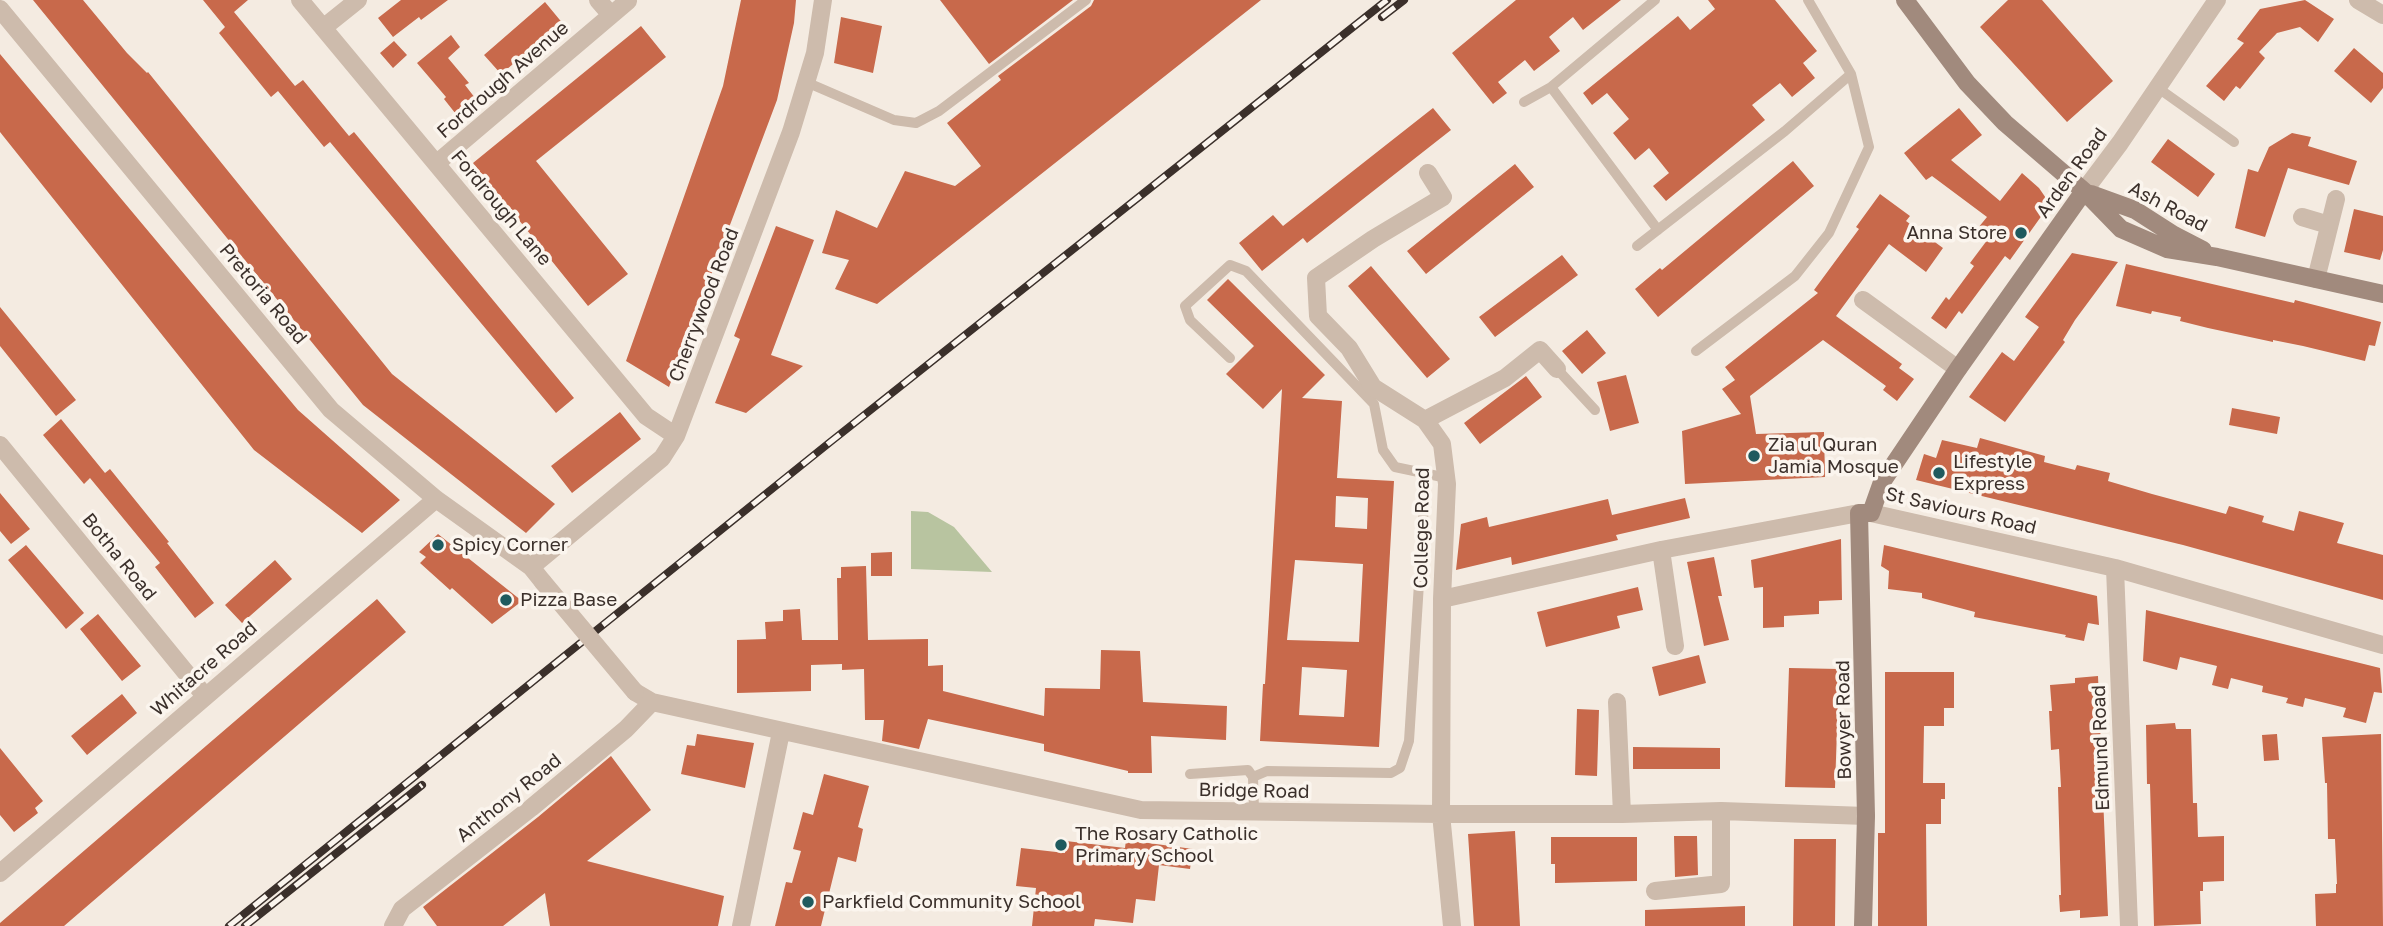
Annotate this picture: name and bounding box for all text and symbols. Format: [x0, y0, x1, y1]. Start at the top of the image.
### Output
street label: Fordrough Avenue [433, 17, 573, 143]
street label: Arden Road [2032, 124, 2112, 222]
street label: Fordrough Lane [446, 145, 556, 271]
street label: Ash Road [2125, 177, 2211, 237]
place label: Anna Store [1906, 222, 2007, 244]
street label: Cherrywood Road [664, 225, 744, 385]
marker: Anna Store [2013, 225, 2029, 241]
street label: Pretoria Road [214, 239, 312, 349]
place label: Zia ul Quran Jamia Mosque [1768, 434, 1899, 478]
marker: Zia ul Quran Jamia Mosque [1746, 448, 1762, 464]
place label: Lifestyle Express [1953, 451, 2032, 495]
marker: Lifestyle Express [1931, 465, 1947, 481]
street label: College Road [1410, 467, 1434, 589]
street label: St Saviours Road [1883, 483, 2039, 539]
street label: Botha Road [77, 509, 161, 605]
place label: Spicy Corner [452, 534, 568, 556]
marker: Spicy Corner [430, 537, 446, 553]
place label: Pizza Base [520, 589, 617, 611]
marker: Pizza Base [498, 592, 514, 608]
street label: Whitacre Road [146, 617, 262, 721]
street label: Bowyer Road [1832, 660, 1856, 780]
street label: Edmund Road [2087, 685, 2115, 811]
street label: Anthony Road [452, 749, 566, 847]
street label: Bridge Road [1198, 779, 1310, 803]
place label: The Rosary Catholic Primary School [1075, 823, 1258, 867]
marker: The Rosary Catholic Primary School [1053, 837, 1069, 853]
place label: Parkfield Community School [822, 891, 1081, 913]
marker: Parkfield Community School [800, 894, 816, 910]

